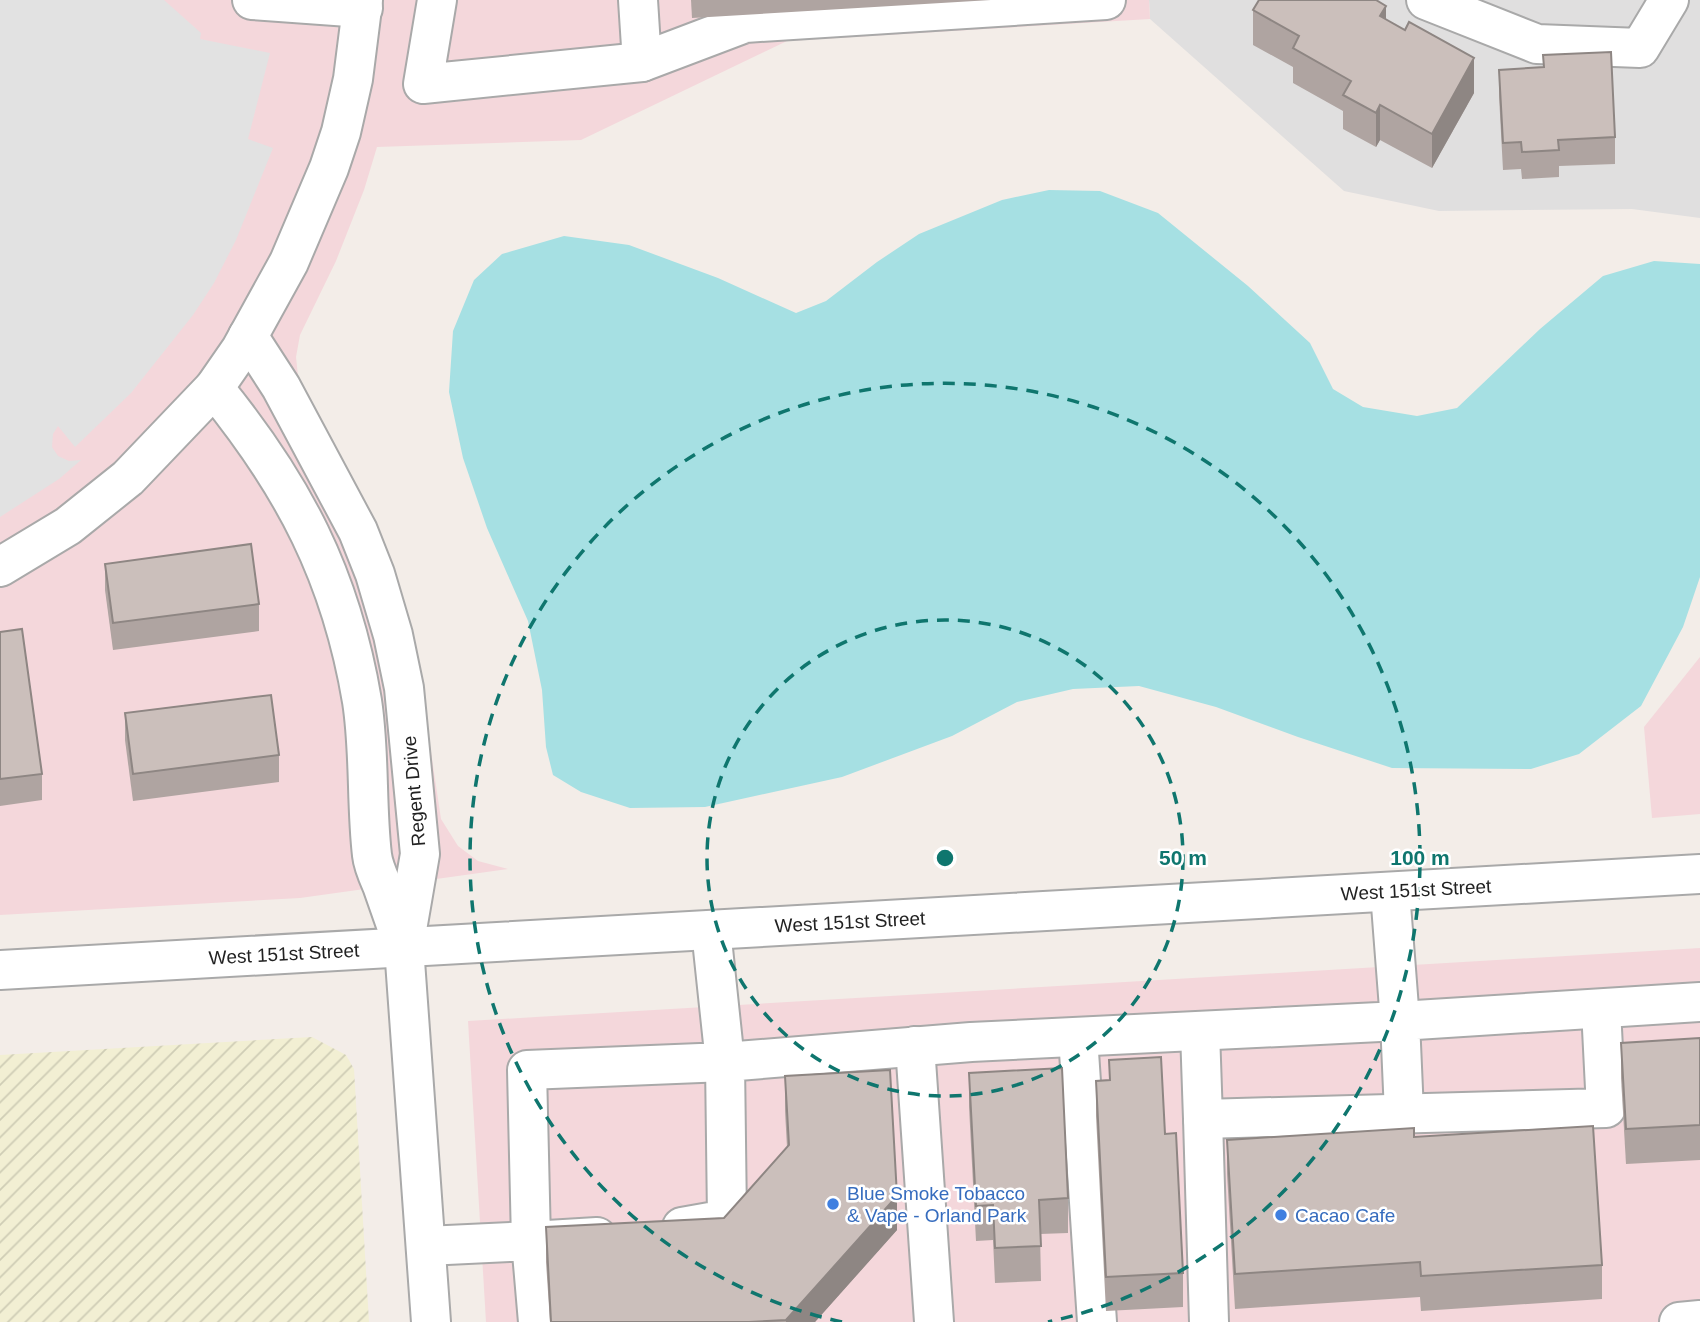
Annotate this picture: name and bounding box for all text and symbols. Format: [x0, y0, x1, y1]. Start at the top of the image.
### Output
street label: Regent Drive [399, 735, 429, 847]
centre of rings [933, 846, 957, 870]
text: 50 m [1159, 846, 1207, 869]
text: 100 m [1390, 846, 1450, 869]
street label: West 151st Street [1340, 876, 1492, 904]
street label: West 151st Street [774, 908, 926, 936]
street label: West 151st Street [208, 940, 360, 968]
place label: Blue Smoke Tobacco & Vape - Orland Park [847, 1183, 1027, 1226]
marker: Blue Smoke Tobacco & Vape - Orland Park [825, 1196, 841, 1212]
place label: Cacao Cafe [1295, 1205, 1395, 1226]
marker: Cacao Cafe [1273, 1207, 1289, 1223]

